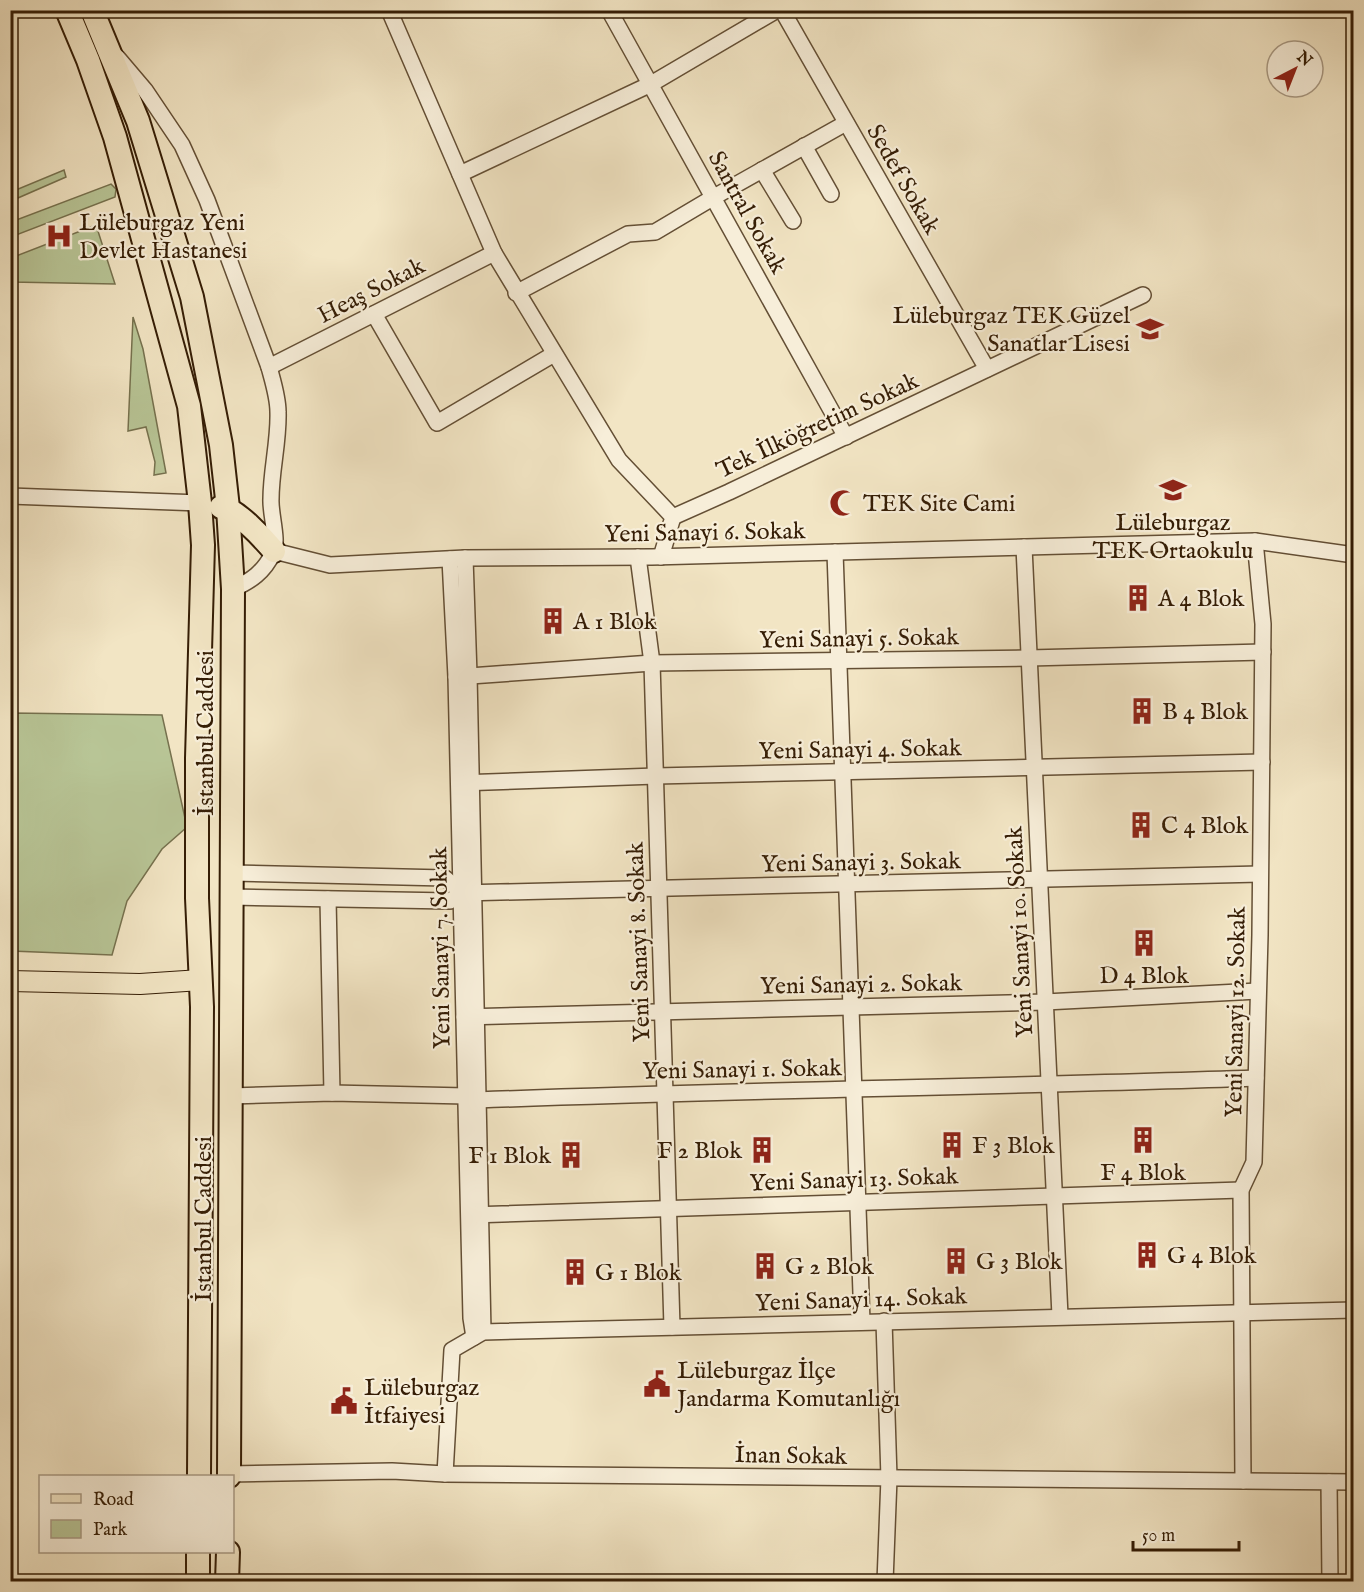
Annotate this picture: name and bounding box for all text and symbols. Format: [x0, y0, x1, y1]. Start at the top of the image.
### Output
north arrow [1265, 39, 1325, 99]
text: N [1291, 47, 1316, 72]
street label: Sedef Sokak [859, 119, 947, 241]
street label: Santral Sokak [700, 146, 793, 280]
place label: Lüleburgaz Yeni Devlet Hastanesi [79, 208, 247, 267]
hospital icon: Lüleburgaz Yeni Devlet Hastanesi [44, 221, 74, 251]
street label: Heaş Sokak [313, 251, 431, 332]
place label: Lüleburgaz TEK Güzel Sanatlar Lisesi [892, 301, 1130, 360]
school or university icon: Lüleburgaz TEK Güzel Sanatlar Lisesi [1135, 314, 1165, 344]
street label: Tek İlköğretim Sokak [712, 366, 924, 487]
school or university icon: Lüleburgaz TEK Ortaokulu [1158, 475, 1188, 505]
mosque icon: TEK Site Cami [828, 488, 858, 518]
place label: TEK Site Cami [863, 489, 1015, 520]
place label: Lüleburgaz TEK Ortaokulu [1092, 508, 1254, 567]
street label: Yeni Sanayi 6. Sokak [604, 516, 806, 551]
building icon: A 4 Blok [1123, 583, 1153, 613]
place label: A 4 Blok [1157, 584, 1245, 615]
building icon: A 1 Blok [538, 606, 568, 636]
place label: A 1 Blok [572, 607, 657, 638]
street label: Yeni Sanayi 5. Sokak [759, 622, 959, 657]
street label: İstanbul Caddesi [191, 650, 222, 816]
building icon: B 4 Blok [1127, 696, 1157, 726]
place label: B 4 Blok [1162, 697, 1248, 728]
street label: Yeni Sanayi 4. Sokak [758, 733, 962, 768]
building icon: C 4 Blok [1126, 810, 1156, 840]
place label: C 4 Blok [1161, 811, 1249, 842]
street label: Yeni Sanayi 10. Sokak [999, 825, 1042, 1038]
street label: Yeni Sanayi 8. Sokak [621, 841, 658, 1043]
street label: Yeni Sanayi 7. Sokak [424, 846, 459, 1049]
street label: Yeni Sanayi 3. Sokak [761, 846, 961, 881]
street label: Yeni Sanayi 12. Sokak [1219, 906, 1254, 1118]
building icon: D 4 Blok [1129, 928, 1159, 958]
place label: D 4 Blok [1099, 961, 1189, 992]
street label: Yeni Sanayi 2. Sokak [760, 968, 963, 1003]
street label: Yeni Sanayi 1. Sokak [642, 1053, 842, 1088]
building icon: F 4 Blok [1128, 1125, 1158, 1155]
building icon: F 3 Blok [937, 1130, 967, 1160]
place label: F 3 Blok [972, 1131, 1055, 1162]
building icon: F 2 Blok [747, 1135, 777, 1165]
street label: İstanbul Caddesi [189, 1136, 220, 1302]
place label: F 2 Blok [657, 1136, 742, 1167]
building icon: F 1 Blok [556, 1140, 586, 1170]
place label: F 1 Blok [468, 1141, 551, 1172]
place label: F 4 Blok [1100, 1158, 1186, 1189]
street label: Yeni Sanayi 13. Sokak [749, 1161, 959, 1200]
building icon: G 4 Blok [1132, 1240, 1162, 1270]
place label: G 4 Blok [1167, 1241, 1256, 1272]
building icon: G 3 Blok [941, 1246, 971, 1276]
place label: G 3 Blok [976, 1247, 1063, 1278]
building icon: G 2 Blok [750, 1251, 780, 1281]
place label: G 2 Blok [785, 1252, 874, 1283]
building icon: G 1 Blok [560, 1257, 590, 1287]
place label: G 1 Blok [595, 1258, 682, 1289]
street label: Yeni Sanayi 14. Sokak [754, 1281, 968, 1320]
place label: Lüleburgaz İlçe Jandarma Komutanlığı [674, 1356, 900, 1415]
public building icon: Lüleburgaz İlçe Jandarma Komutanlığı [642, 1369, 672, 1399]
place label: Lüleburgaz İtfaiyesi [364, 1373, 479, 1432]
public building icon: Lüleburgaz İtfaiyesi [329, 1386, 359, 1416]
street label: İnan Sokak [734, 1440, 848, 1473]
legend [39, 1475, 234, 1553]
text: Road [93, 1489, 134, 1512]
scale bar [1133, 1514, 1240, 1552]
text: Park [93, 1519, 128, 1542]
text: 50 m [1142, 1525, 1175, 1548]

